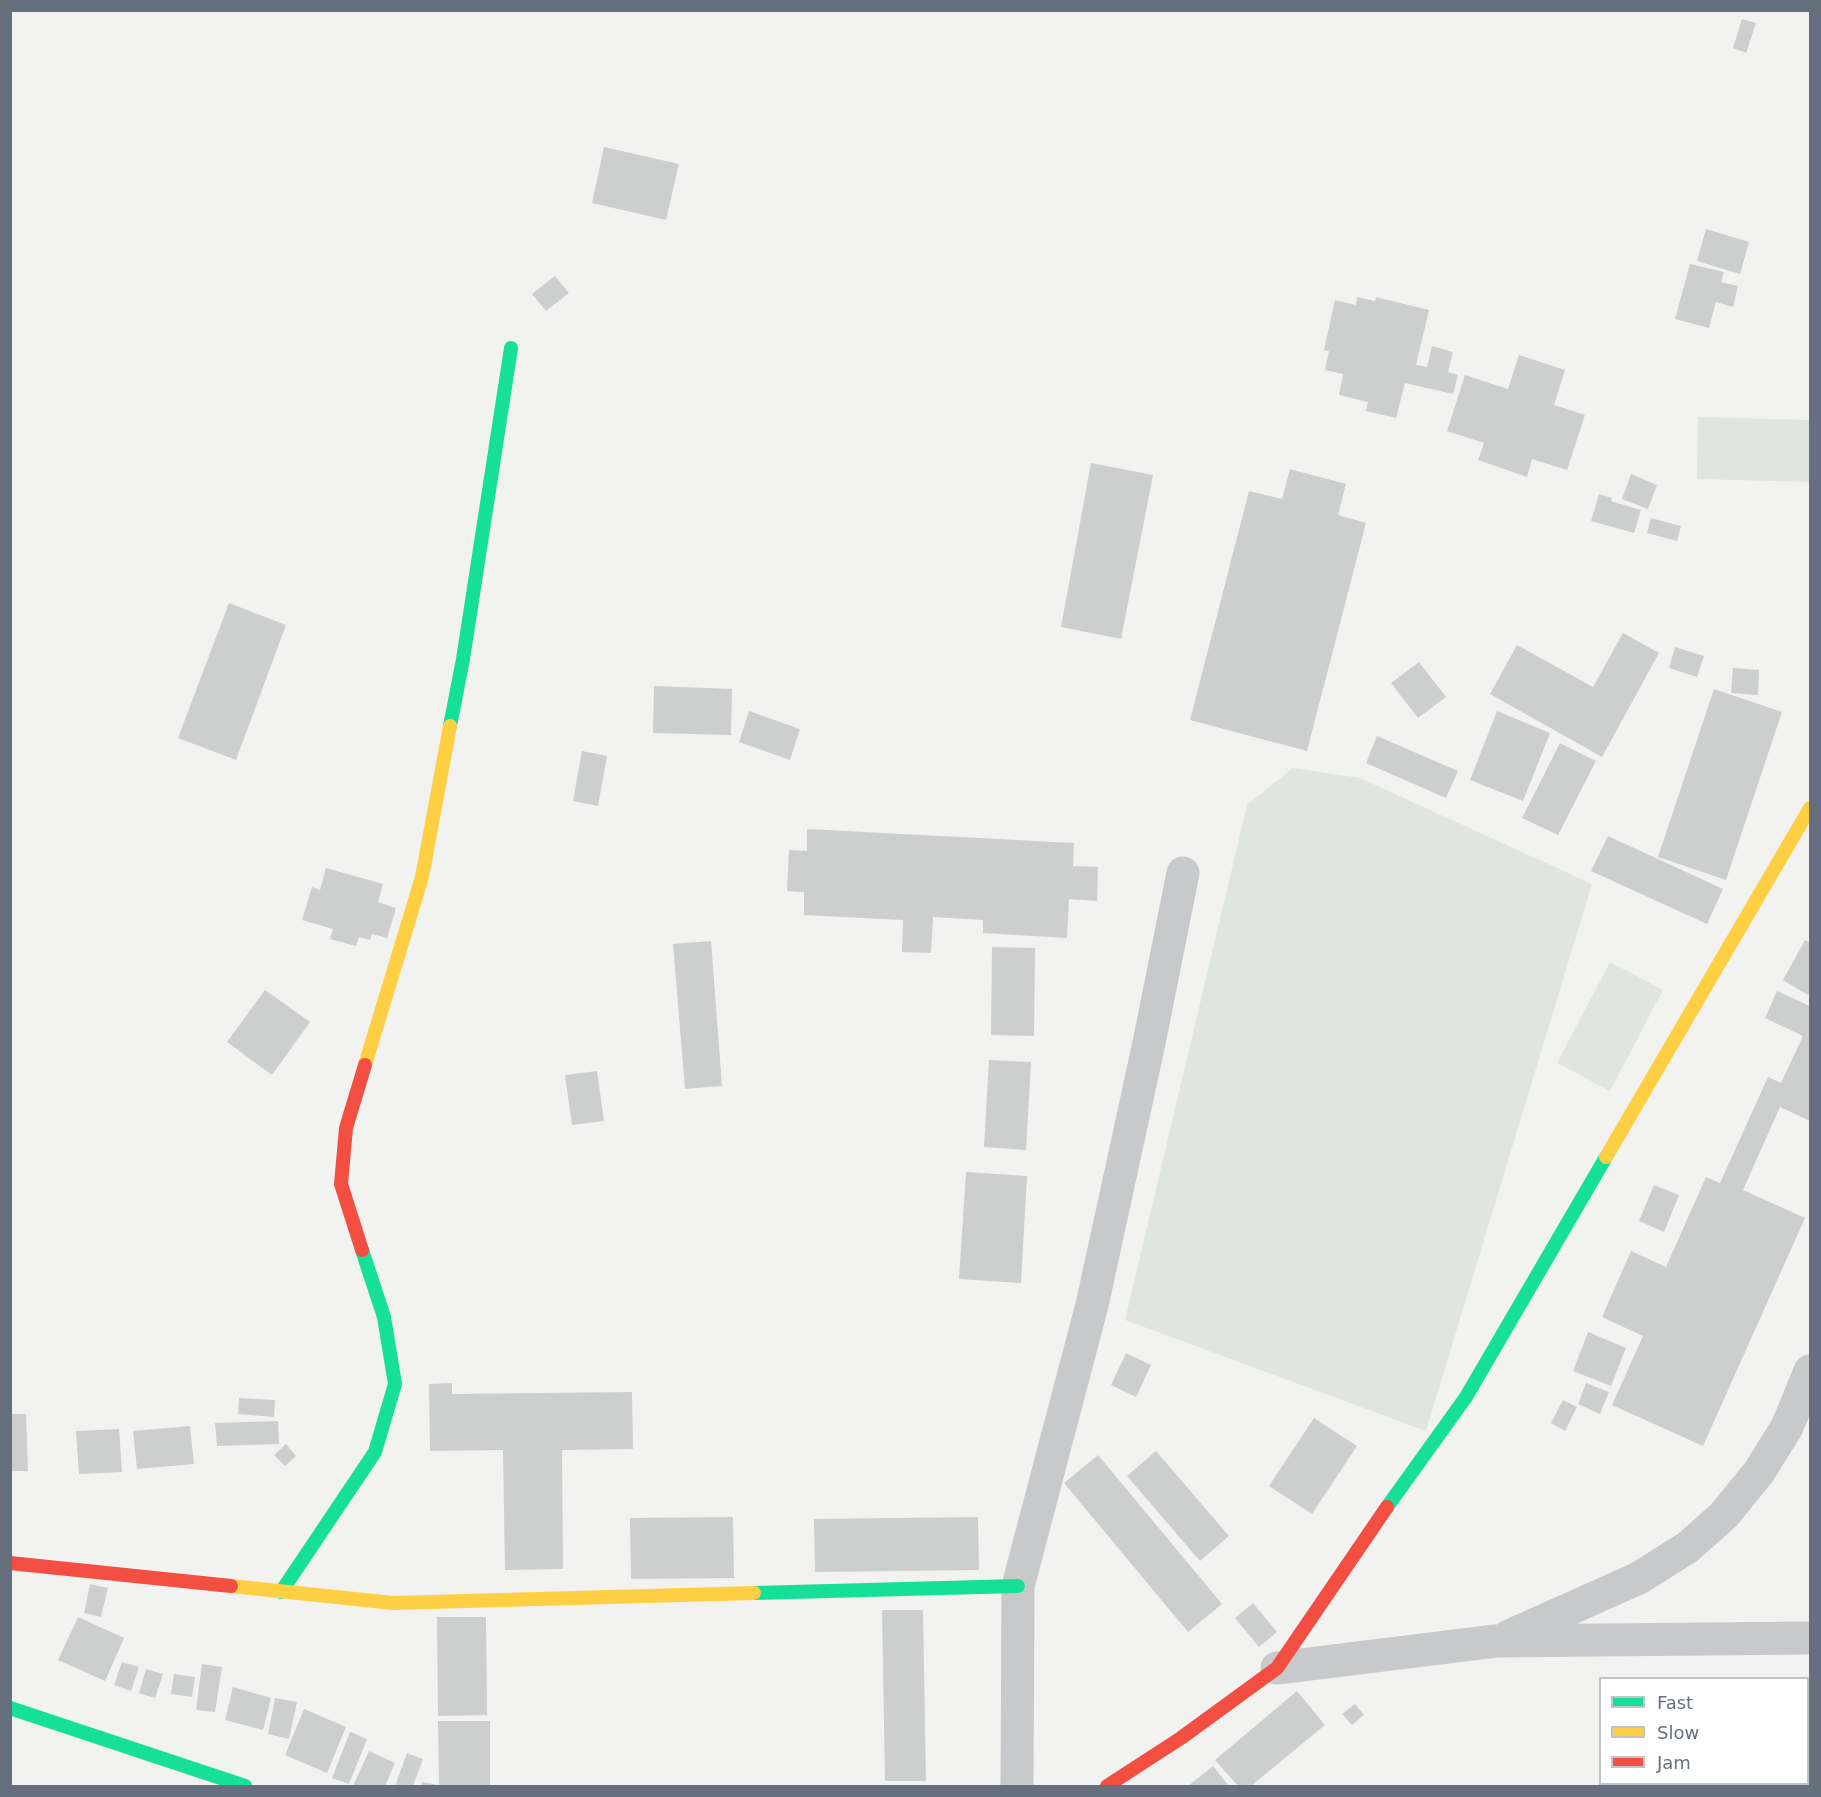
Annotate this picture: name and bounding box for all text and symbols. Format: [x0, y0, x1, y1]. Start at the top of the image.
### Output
legend [1599, 1677, 1809, 1785]
text: Fast [1657, 1692, 1693, 1713]
text: Slow [1657, 1722, 1699, 1743]
text: Jam [1657, 1752, 1691, 1773]

